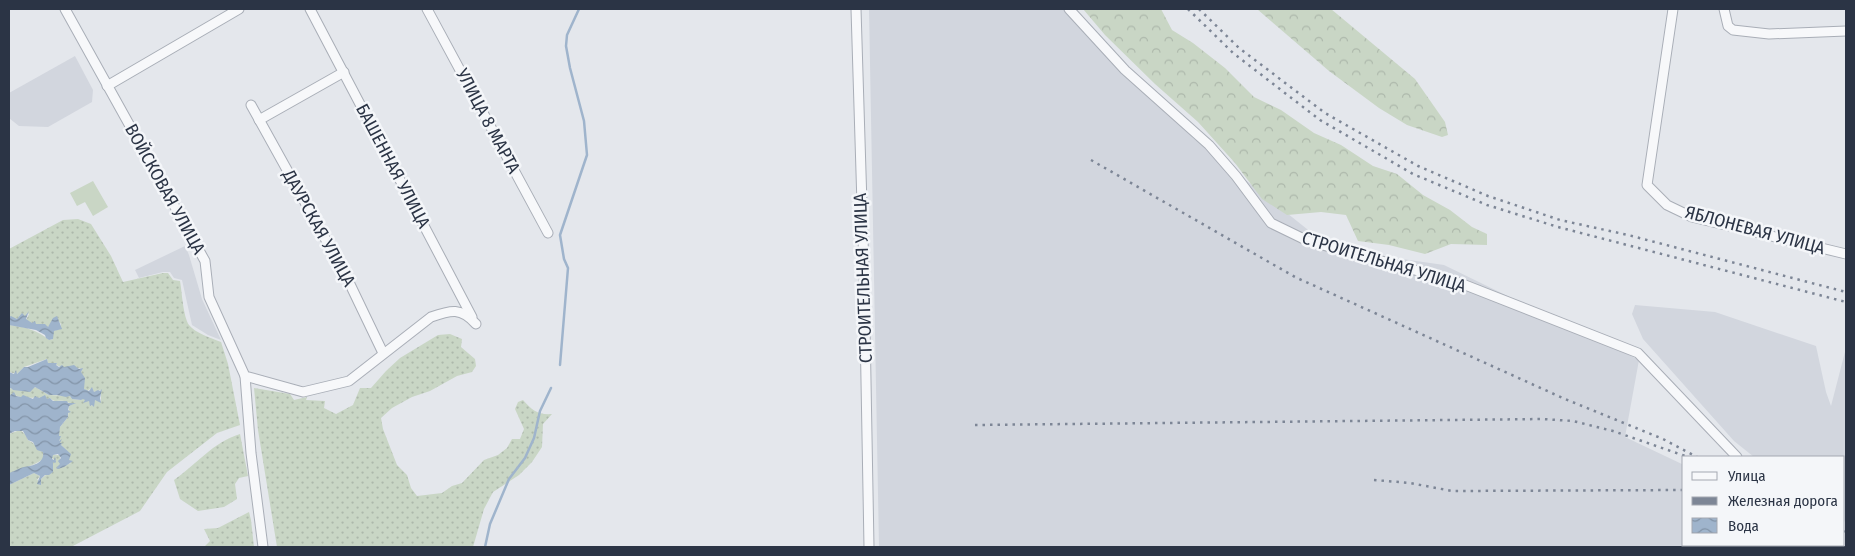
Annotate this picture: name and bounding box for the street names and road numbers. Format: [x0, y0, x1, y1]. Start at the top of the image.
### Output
street label: УЛИЦА 8 МАРТА [451, 64, 525, 178]
street label: БАШЕННАЯ УЛИЦА [351, 100, 435, 232]
street label: ВОЙСКОВАЯ УЛИЦА [120, 120, 210, 258]
street label: ДАУРСКАЯ УЛИЦА [277, 165, 360, 291]
street label: СТРОИТЕЛЬНАЯ УЛИЦА [849, 192, 877, 364]
street label: ЯБЛОНЕВАЯ УЛИЦА [1683, 201, 1828, 259]
street label: СТРОИТЕЛЬНАЯ УЛИЦА [1299, 227, 1469, 298]

